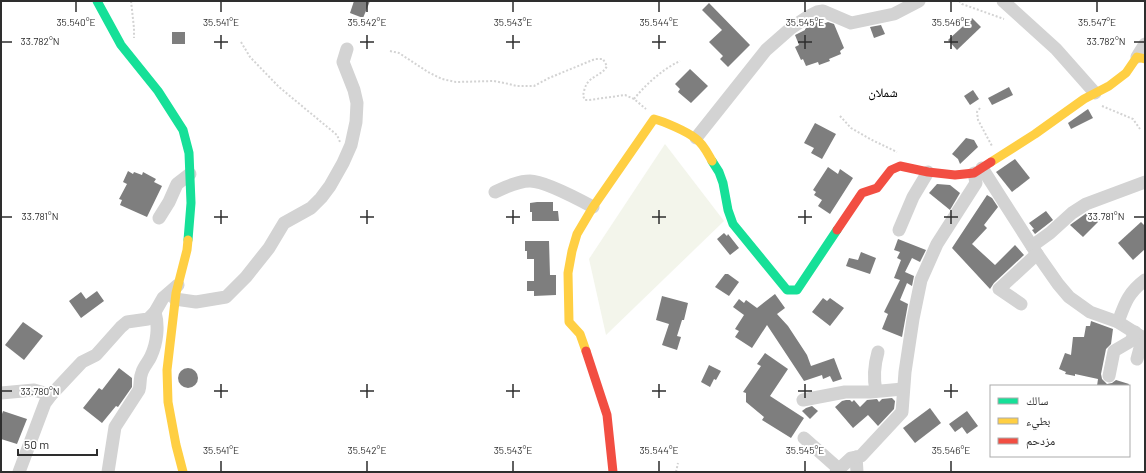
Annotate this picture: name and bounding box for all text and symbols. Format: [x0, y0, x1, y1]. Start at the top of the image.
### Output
text: 35.540°E [56, 16, 96, 28]
text: 35.541°E [203, 16, 239, 28]
text: 35.542°E [348, 16, 386, 28]
text: 35.543°E [494, 16, 532, 28]
text: 35.544°E [639, 16, 679, 28]
text: 35.545°E [786, 16, 824, 28]
text: 35.546°E [932, 16, 970, 28]
text: 35.547°E [1078, 16, 1116, 28]
text: 33.782°N [21, 35, 59, 47]
text: 33.782°N [1087, 35, 1125, 47]
district label: شملان [868, 84, 898, 101]
text: 33.781°N [22, 210, 58, 222]
text: 33.781°N [1088, 210, 1124, 222]
text: 33.780°N [20, 385, 60, 397]
legend [990, 385, 1130, 457]
text: سالك [1026, 393, 1048, 407]
text: بطيء [1026, 413, 1050, 431]
scale bar [18, 431, 97, 457]
text: مزدحم [1026, 433, 1055, 449]
text: 50 m [24, 437, 49, 451]
text: 35.541°E [203, 444, 239, 456]
text: 35.542°E [348, 444, 386, 456]
text: 35.543°E [494, 444, 532, 456]
text: 35.544°E [639, 444, 679, 456]
text: 35.545°E [786, 444, 824, 456]
text: 35.546°E [932, 444, 970, 456]

